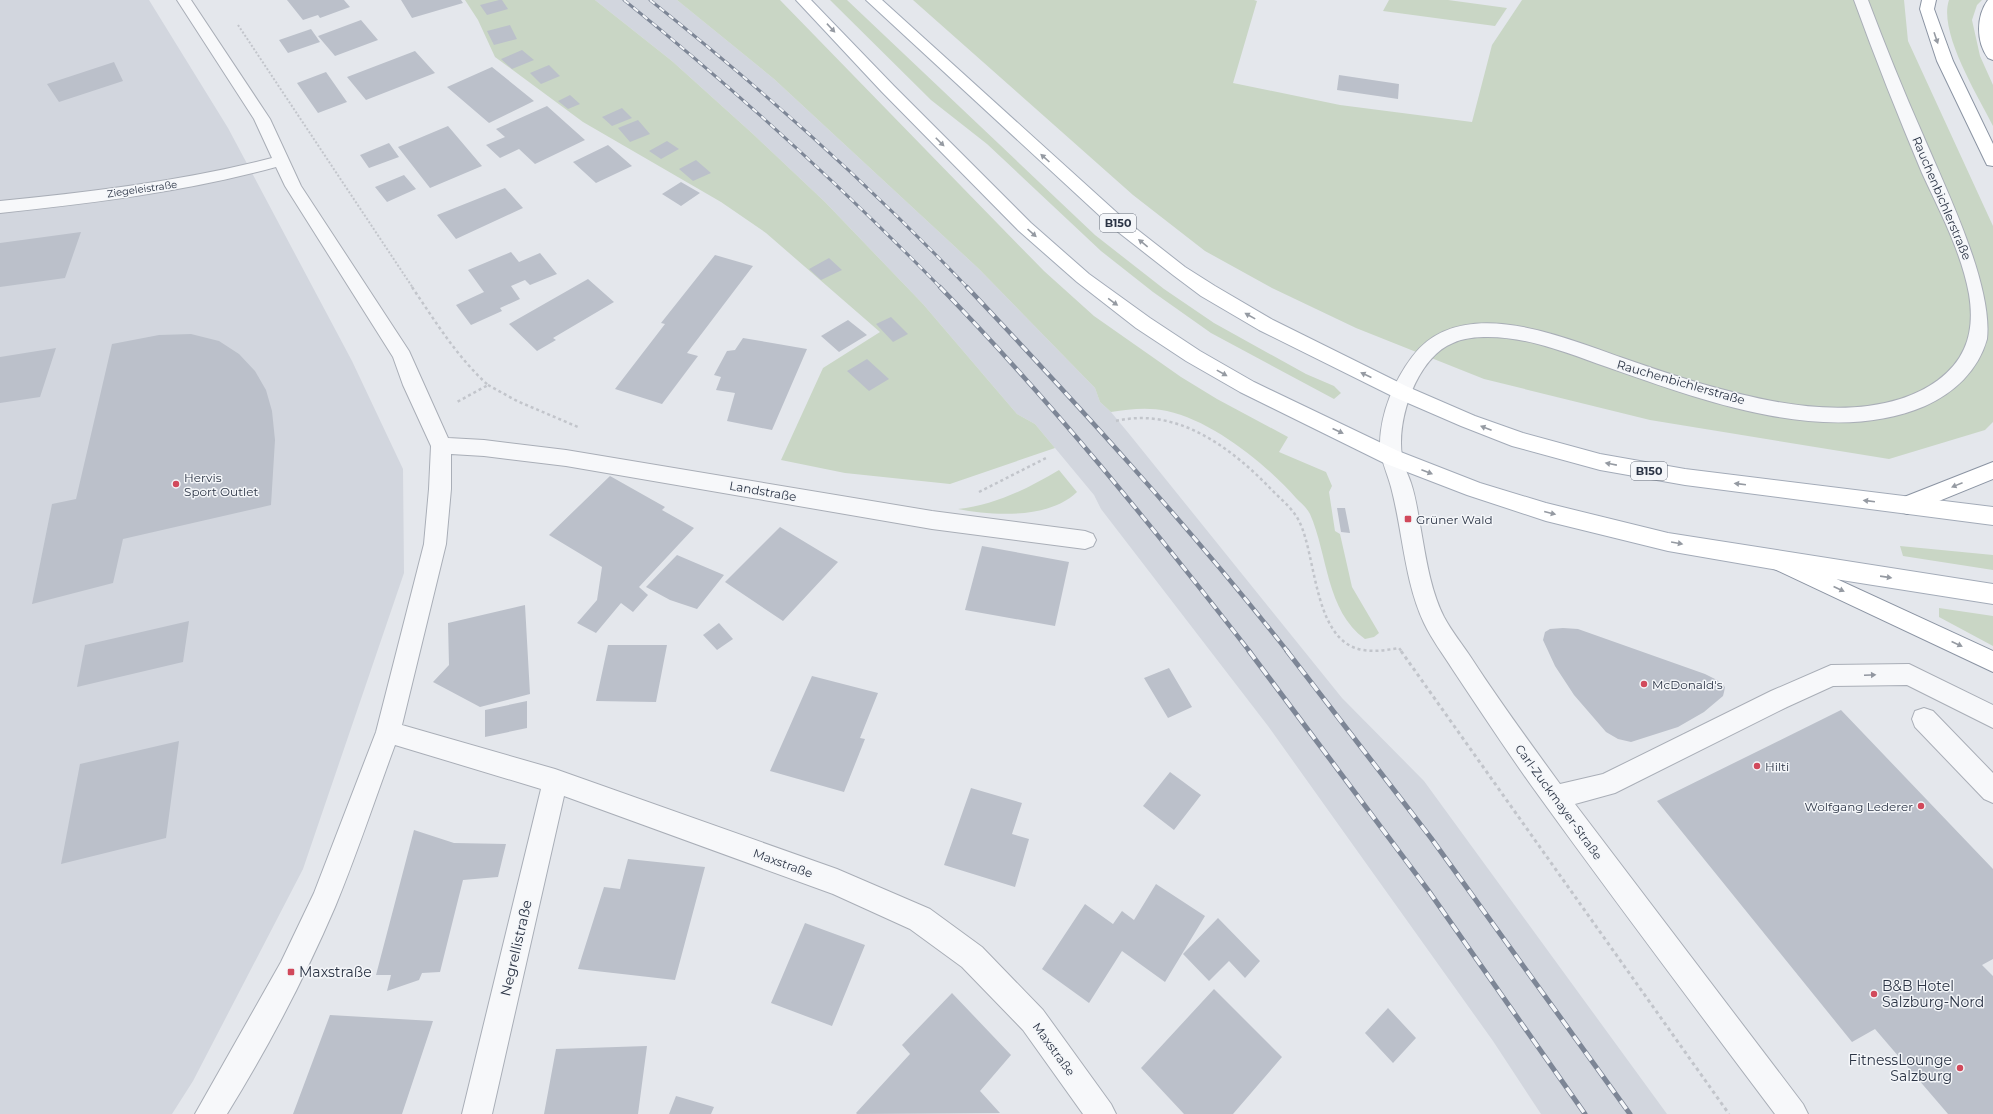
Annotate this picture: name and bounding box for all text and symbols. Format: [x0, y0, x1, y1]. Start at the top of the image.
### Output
one-way arrow [826, 23, 835, 33]
one-way arrow [1933, 32, 1939, 44]
street label: Rauchenbichlerstraße [1909, 134, 1975, 262]
one-way arrow [935, 137, 945, 147]
one-way arrow [1040, 153, 1050, 162]
street label: Ziegeleistraße [106, 178, 178, 200]
road number: B150 [1100, 214, 1136, 232]
one-way arrow [1027, 229, 1038, 238]
one-way arrow [1137, 239, 1148, 247]
one-way arrow [1108, 298, 1119, 306]
one-way arrow [1244, 313, 1256, 320]
street label: Rauchenbichlerstraße [1615, 357, 1747, 407]
one-way arrow [1216, 369, 1228, 376]
one-way arrow [1360, 372, 1372, 378]
one-way arrow [1480, 425, 1492, 431]
one-way arrow [1333, 428, 1344, 434]
one-way arrow [1605, 461, 1617, 467]
road number: B150 [1631, 462, 1667, 480]
one-way arrow [1422, 469, 1434, 475]
place label: Hervis Sport Outlet [184, 470, 259, 499]
street label: Landstraße [728, 478, 798, 504]
marker: Hervis Sport Outlet [171, 479, 181, 489]
one-way arrow [1734, 481, 1746, 487]
one-way arrow [1951, 482, 1962, 488]
one-way arrow [1863, 497, 1875, 504]
one-way arrow [1544, 511, 1557, 517]
place label: Grüner Wald [1416, 512, 1493, 527]
marker: Grüner Wald [1403, 514, 1413, 524]
one-way arrow [1671, 540, 1683, 546]
one-way arrow [1880, 574, 1892, 580]
one-way arrow [1833, 586, 1844, 592]
one-way arrow [1951, 641, 1962, 647]
one-way arrow [1864, 672, 1877, 678]
place label: McDonald's [1652, 677, 1723, 692]
marker: McDonald's [1639, 679, 1649, 689]
street label: Carl-Zuckmayer-Straße [1512, 741, 1606, 863]
place label: Hilti [1765, 759, 1789, 774]
marker: Hilti [1752, 761, 1762, 771]
place label: Wolfgang Lederer [1805, 799, 1913, 814]
marker: Wolfgang Lederer [1916, 801, 1926, 811]
street label: Maxstraße [751, 845, 815, 881]
street label: Negrellistraße [496, 898, 536, 998]
place label: Maxstraße [299, 963, 372, 981]
marker: Maxstraße [286, 967, 296, 977]
place label: B&B Hotel Salzburg-Nord [1882, 977, 1984, 1011]
marker: B&B Hotel Salzburg-Nord [1869, 989, 1879, 999]
street label: Maxstraße [1030, 1019, 1078, 1079]
place label: FitnessLounge Salzburg [1848, 1051, 1952, 1085]
marker: FitnessLounge Salzburg [1955, 1063, 1965, 1073]

